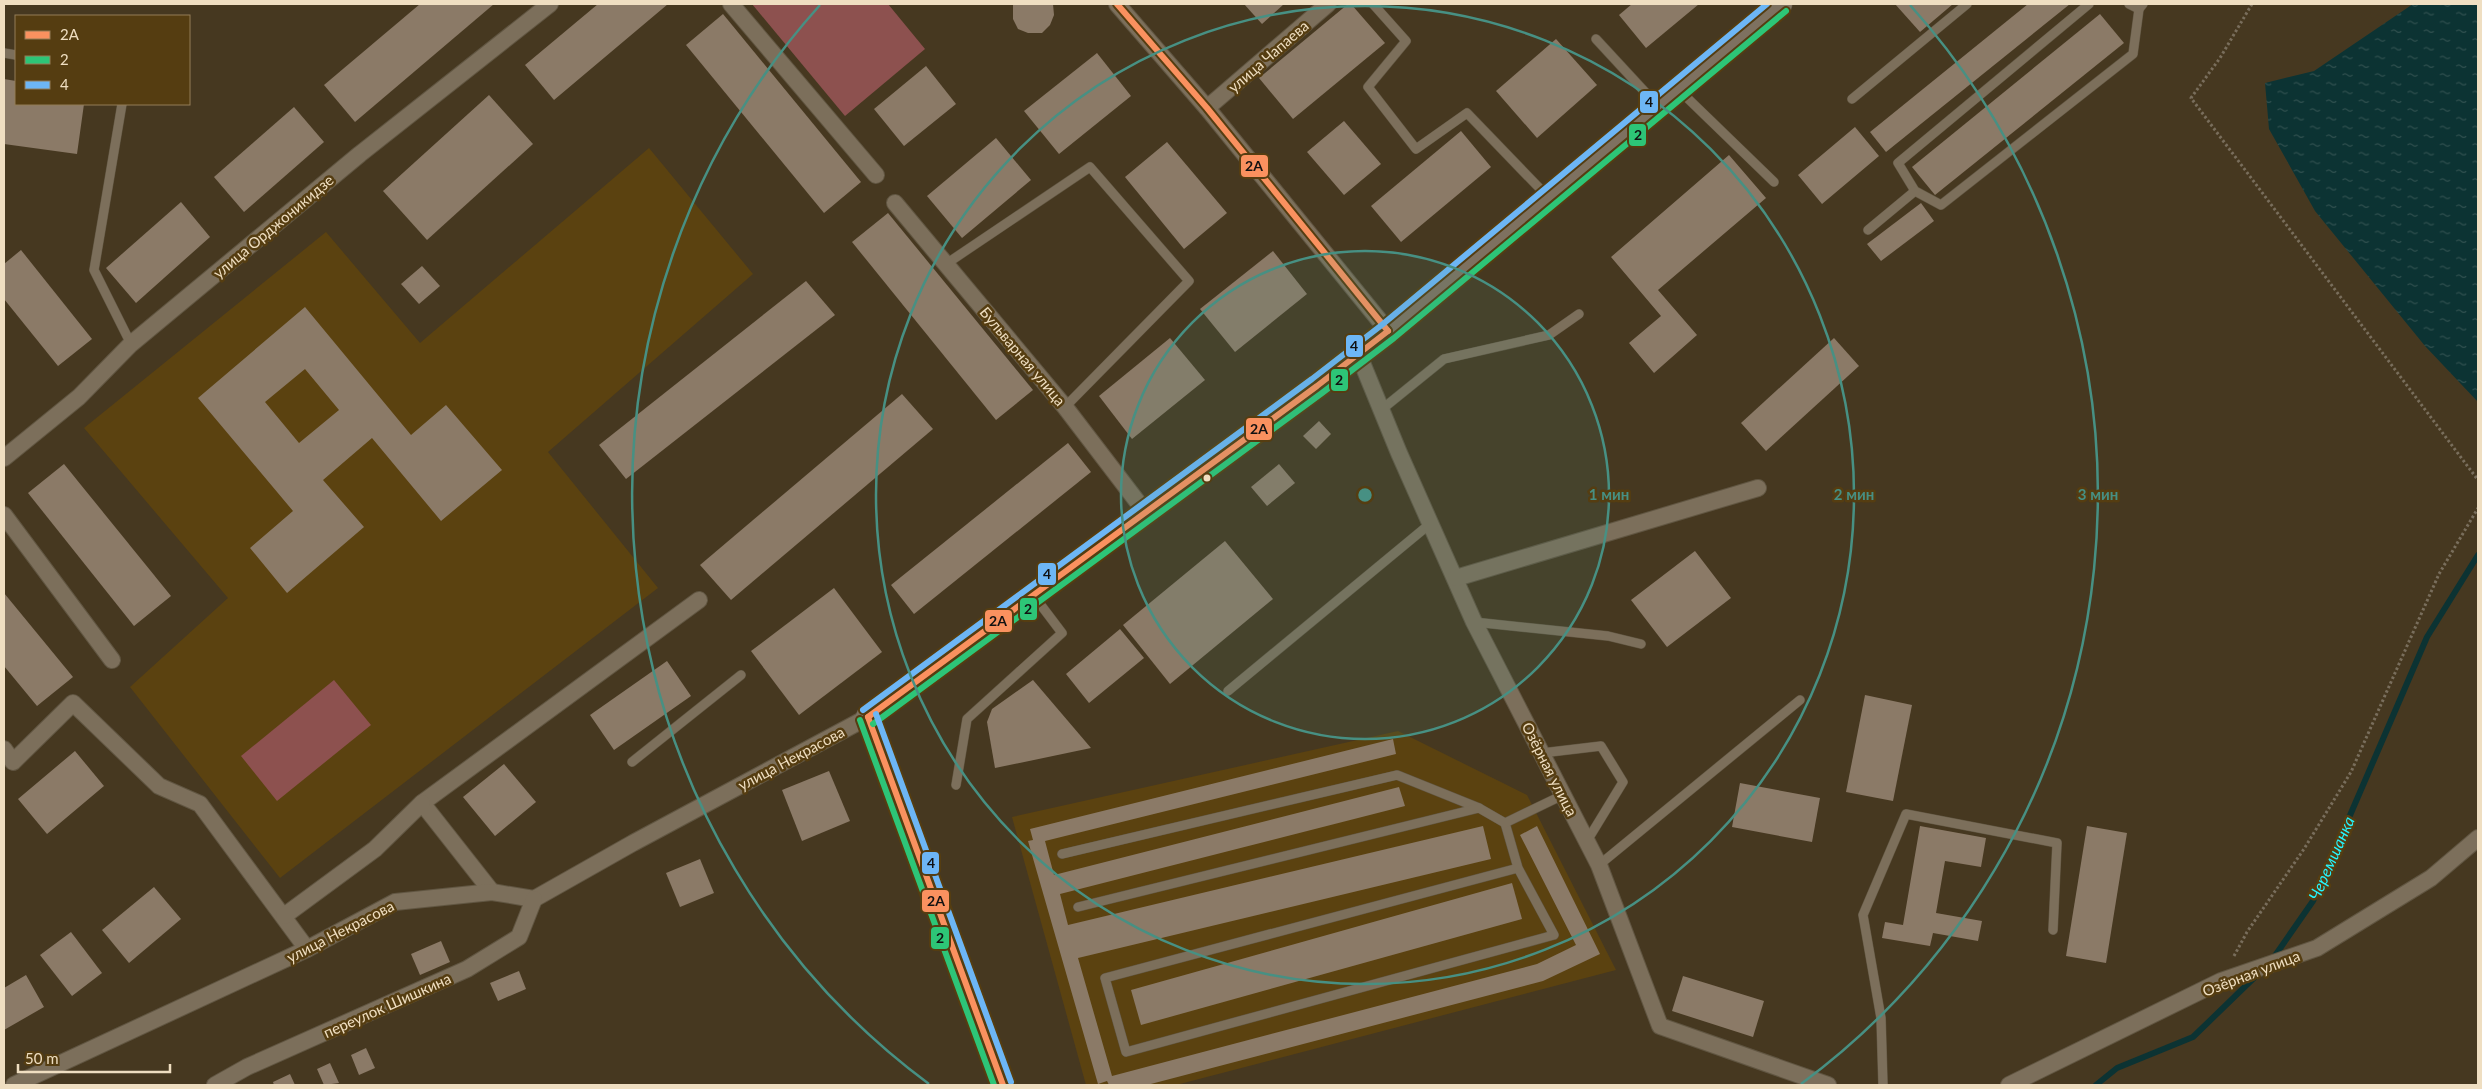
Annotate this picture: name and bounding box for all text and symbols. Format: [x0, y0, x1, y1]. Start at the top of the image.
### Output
legend [15, 15, 190, 105]
street label: улица Чапаева [1224, 16, 1312, 96]
text: 2А [60, 25, 80, 43]
text: 2 [60, 50, 69, 68]
text: 4 [60, 75, 69, 93]
line badge: 4 [1639, 90, 1659, 114]
text: 4 [1645, 93, 1653, 110]
line badge: 2 [1628, 123, 1647, 147]
text: 2 [1634, 126, 1642, 143]
line badge: 2А [1240, 154, 1269, 178]
text: 2А [1245, 157, 1263, 174]
street label: улица Орджоникидзе [209, 170, 337, 282]
street label: Бульварная улица [976, 303, 1070, 409]
line badge: 4 [1345, 334, 1364, 358]
text: 4 [1350, 337, 1358, 354]
line badge: 2 [1330, 368, 1349, 392]
text: 2 [1335, 371, 1343, 388]
line badge: 2А [1245, 417, 1273, 441]
text: 2А [1250, 420, 1268, 437]
unlabelled marker [1202, 473, 1212, 483]
text: 1 мин [1589, 485, 1629, 503]
text: 2 мин [1834, 485, 1874, 503]
text: 3 мин [2078, 485, 2118, 503]
centre of rings [1356, 486, 1374, 504]
line badge: 4 [1037, 562, 1057, 586]
text: 4 [1043, 565, 1051, 582]
line badge: 2 [1019, 597, 1038, 621]
text: 2 [1024, 600, 1032, 617]
line badge: 2А [984, 609, 1013, 633]
text: 2А [989, 612, 1007, 629]
street label: Озёрная улица [1519, 719, 1581, 819]
street label: улица Некрасова [735, 722, 847, 794]
water label: Черемшанка [2304, 813, 2358, 903]
line badge: 4 [921, 851, 940, 875]
text: 4 [927, 854, 935, 871]
line badge: 2А [921, 889, 950, 913]
text: 2А [927, 892, 945, 909]
street label: улица Некрасова [283, 896, 397, 966]
line badge: 2 [930, 926, 950, 950]
text: 2 [936, 929, 944, 946]
street label: Озёрная улица [2200, 946, 2302, 1000]
street label: переулок Шишкина [320, 969, 454, 1041]
scale bar [18, 1042, 170, 1074]
text: 50 m [25, 1049, 59, 1067]

